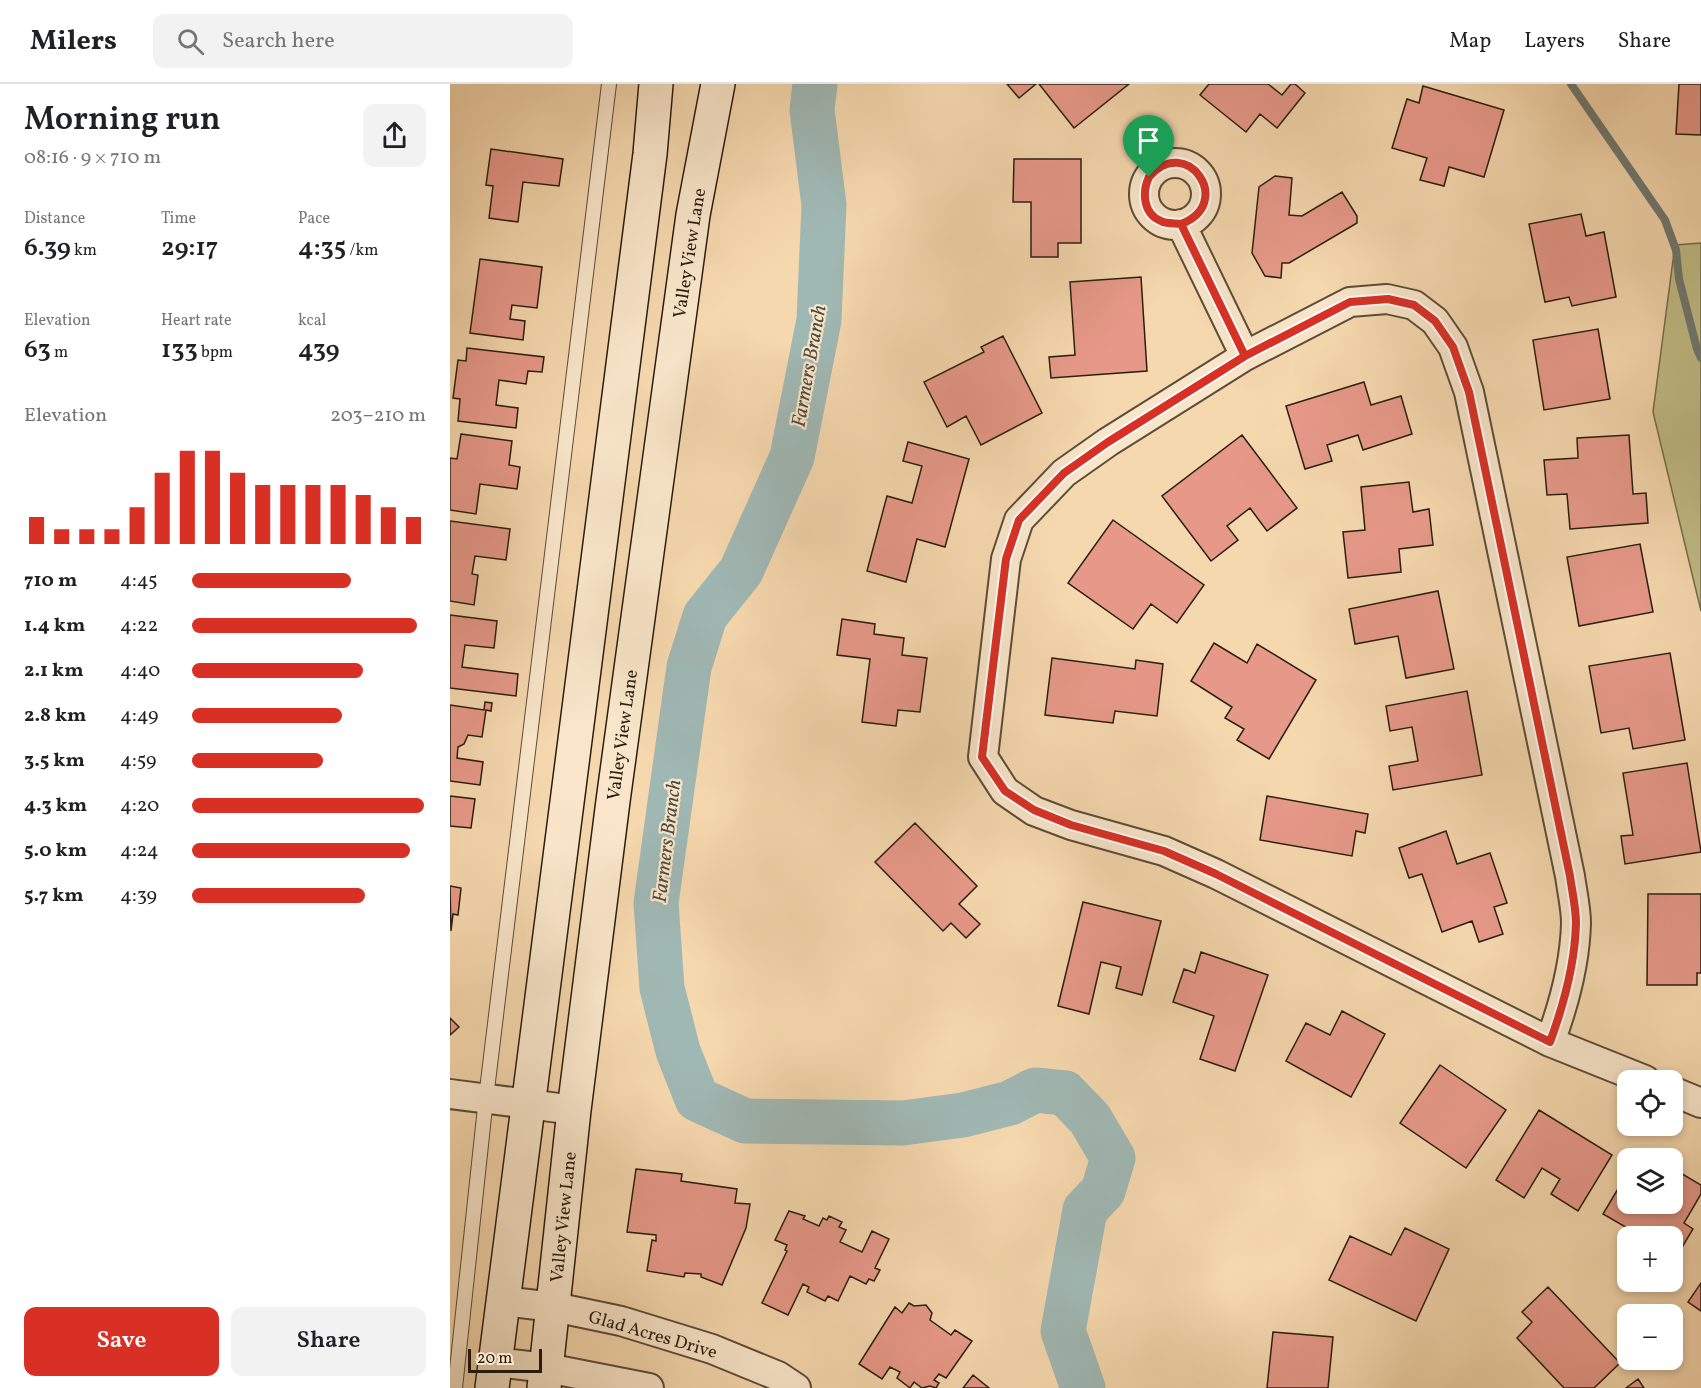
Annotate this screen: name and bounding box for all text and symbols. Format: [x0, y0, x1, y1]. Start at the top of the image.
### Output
search box [153, 14, 573, 68]
text: Milers [30, 22, 117, 61]
icon: search [174, 25, 207, 58]
text: Search here [222, 26, 335, 57]
text: Map [1449, 27, 1491, 56]
text: Layers [1524, 27, 1585, 56]
text: Share [1618, 27, 1671, 56]
text: Morning run [24, 98, 221, 144]
button: share [363, 104, 426, 167]
pin [1123, 115, 1174, 177]
icon: arrive [1132, 124, 1165, 157]
text: 08:16 · 9 × 710 m [24, 144, 161, 172]
street label: Valley View Lane [668, 186, 713, 320]
text: Distance [24, 208, 85, 230]
text: Time [161, 208, 196, 230]
text: Pace [298, 208, 330, 230]
text: 6.39 [24, 230, 71, 266]
text: 29:17 [161, 230, 218, 266]
text: 4:35 [298, 230, 346, 266]
text: km [71, 240, 97, 262]
text: /km [346, 240, 378, 262]
water label: Farmers Branch [785, 303, 835, 430]
text: Elevation [24, 310, 91, 332]
text: Heart rate [161, 310, 232, 332]
text: kcal [298, 310, 326, 332]
text: 63 [24, 332, 51, 368]
text: 133 [161, 332, 198, 368]
text: 439 [298, 332, 340, 368]
text: m [51, 342, 68, 364]
text: bpm [198, 342, 233, 364]
text: Elevation [24, 402, 107, 430]
text: 203–210 m [330, 402, 426, 430]
text: 710 m [24, 567, 77, 595]
text: 4:45 [120, 567, 158, 595]
text: 1.4 km [24, 612, 85, 640]
text: 4:22 [120, 612, 158, 640]
text: 2.1 km [24, 657, 84, 685]
text: 4:40 [120, 657, 160, 685]
street label: Valley View Lane [602, 668, 645, 802]
text: 2.8 km [24, 702, 86, 730]
text: 4:49 [120, 702, 158, 730]
text: 3.5 km [24, 747, 85, 775]
text: 4:59 [120, 747, 156, 775]
water label: Farmers Branch [647, 778, 689, 904]
text: 4.3 km [24, 792, 87, 820]
text: 4:20 [120, 792, 159, 820]
text: 5.0 km [24, 837, 87, 865]
text: 4:24 [120, 837, 159, 865]
text: 5.7 km [24, 882, 84, 910]
text: 4:39 [120, 882, 157, 910]
map controls [1617, 1070, 1683, 1370]
button: locate [1617, 1070, 1683, 1136]
button: layers [1617, 1148, 1683, 1214]
street label: Valley View Lane [545, 1150, 584, 1284]
button: + [1617, 1226, 1683, 1292]
button: − [1617, 1304, 1683, 1370]
street label: Glad Acres Drive [585, 1305, 720, 1366]
button: Save [24, 1307, 219, 1376]
button: Share [231, 1307, 426, 1376]
scale bar [468, 1346, 542, 1374]
text: 20 m [477, 1348, 512, 1370]

